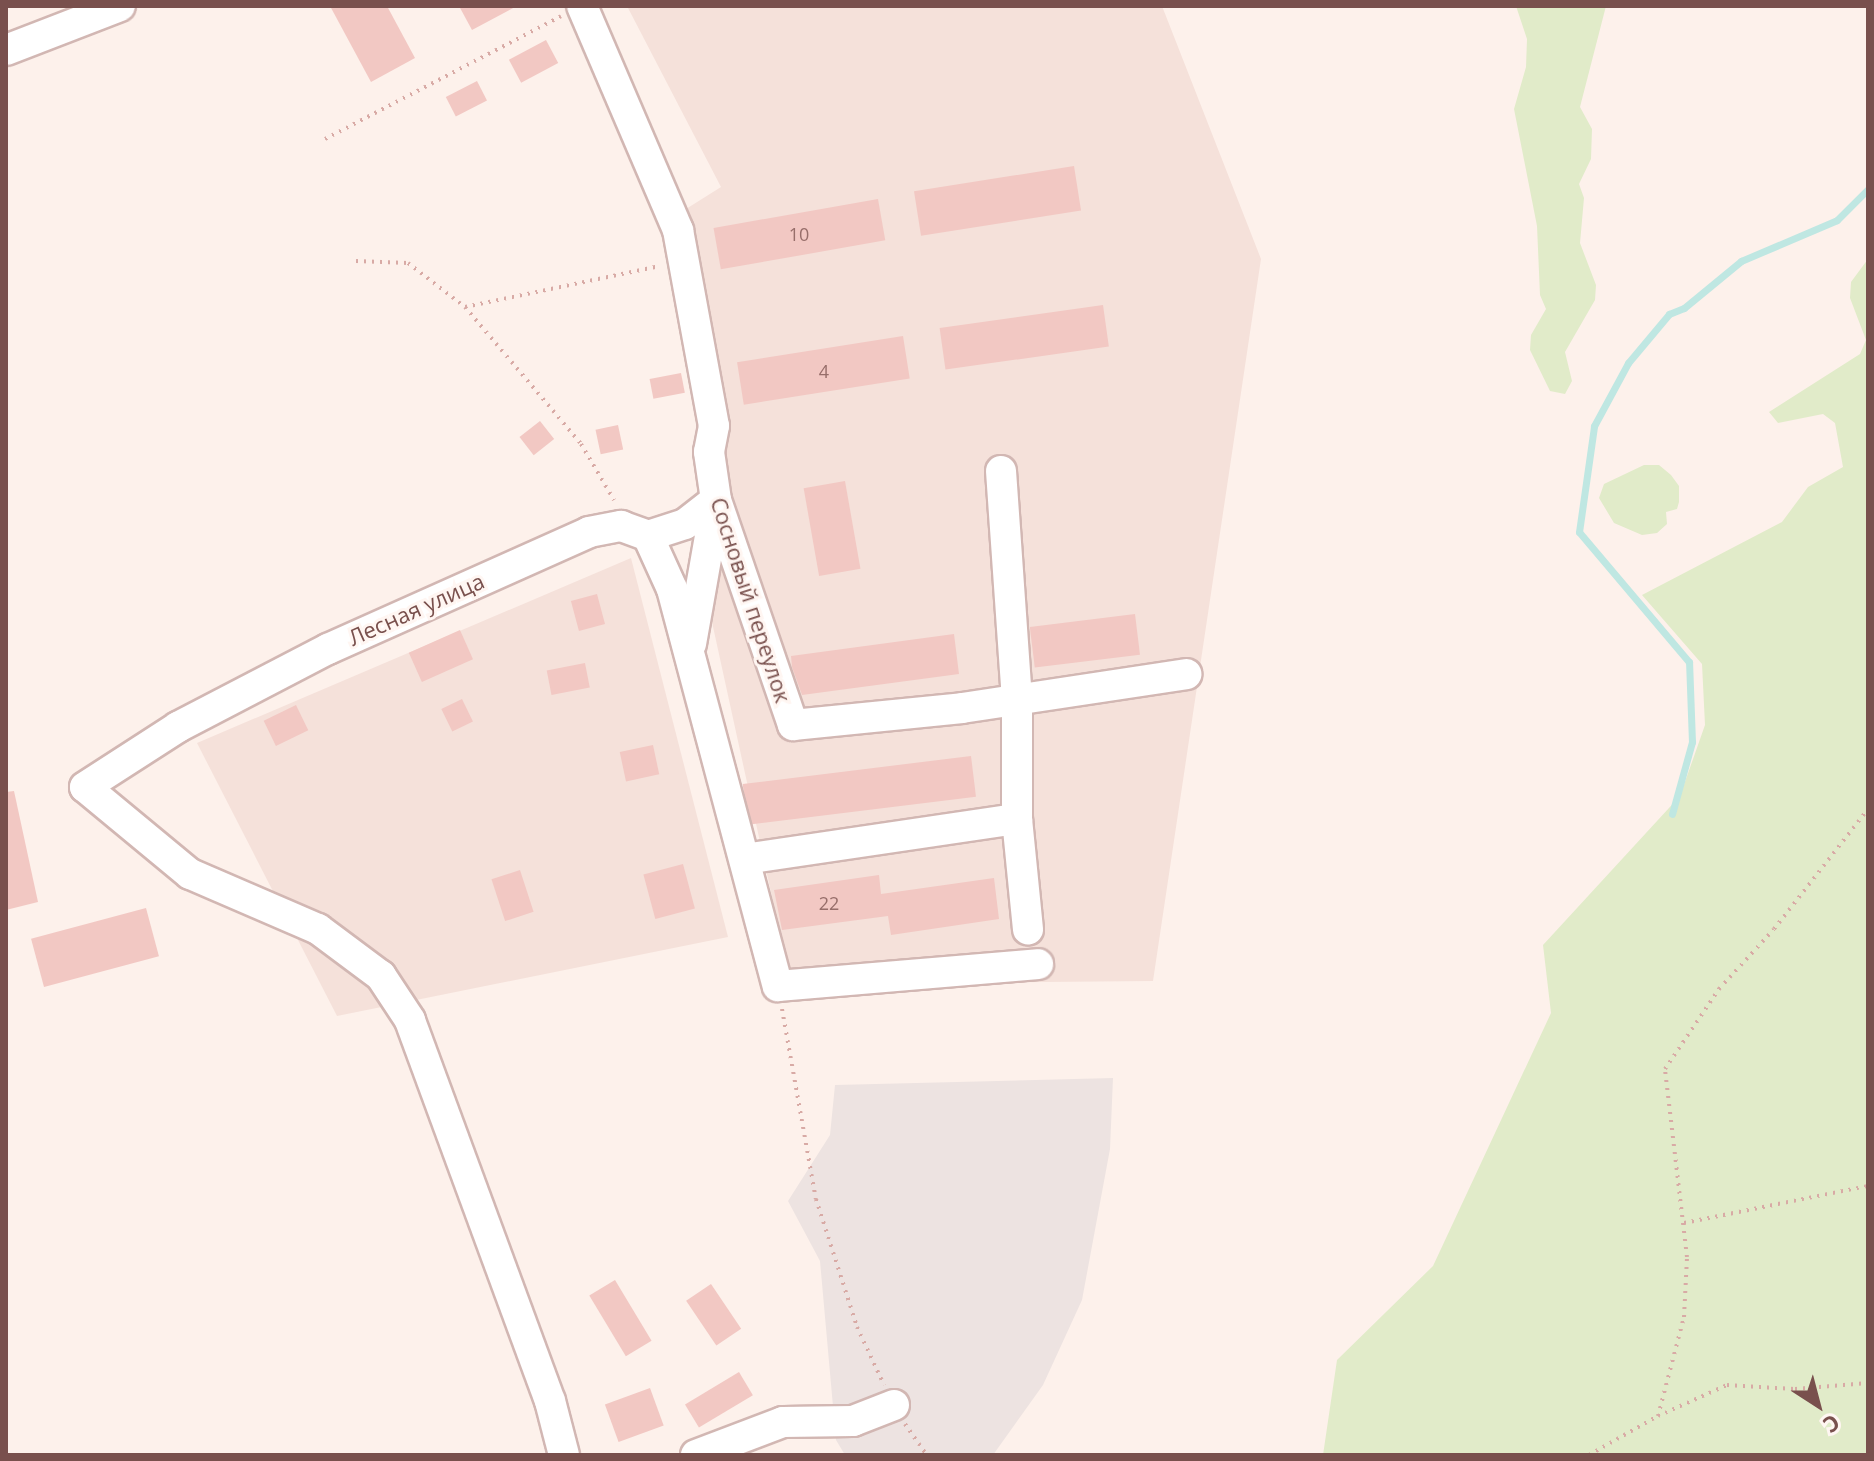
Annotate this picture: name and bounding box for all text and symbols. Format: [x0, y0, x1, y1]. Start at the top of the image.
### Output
house number: 10 [789, 223, 809, 245]
house number: 4 [819, 360, 829, 382]
street label: Сосновый переулок [705, 494, 797, 706]
street label: Лесная улица [344, 567, 488, 651]
house number: 22 [819, 892, 839, 914]
north arrow [1778, 1365, 1858, 1445]
text: С [1818, 1408, 1847, 1441]

